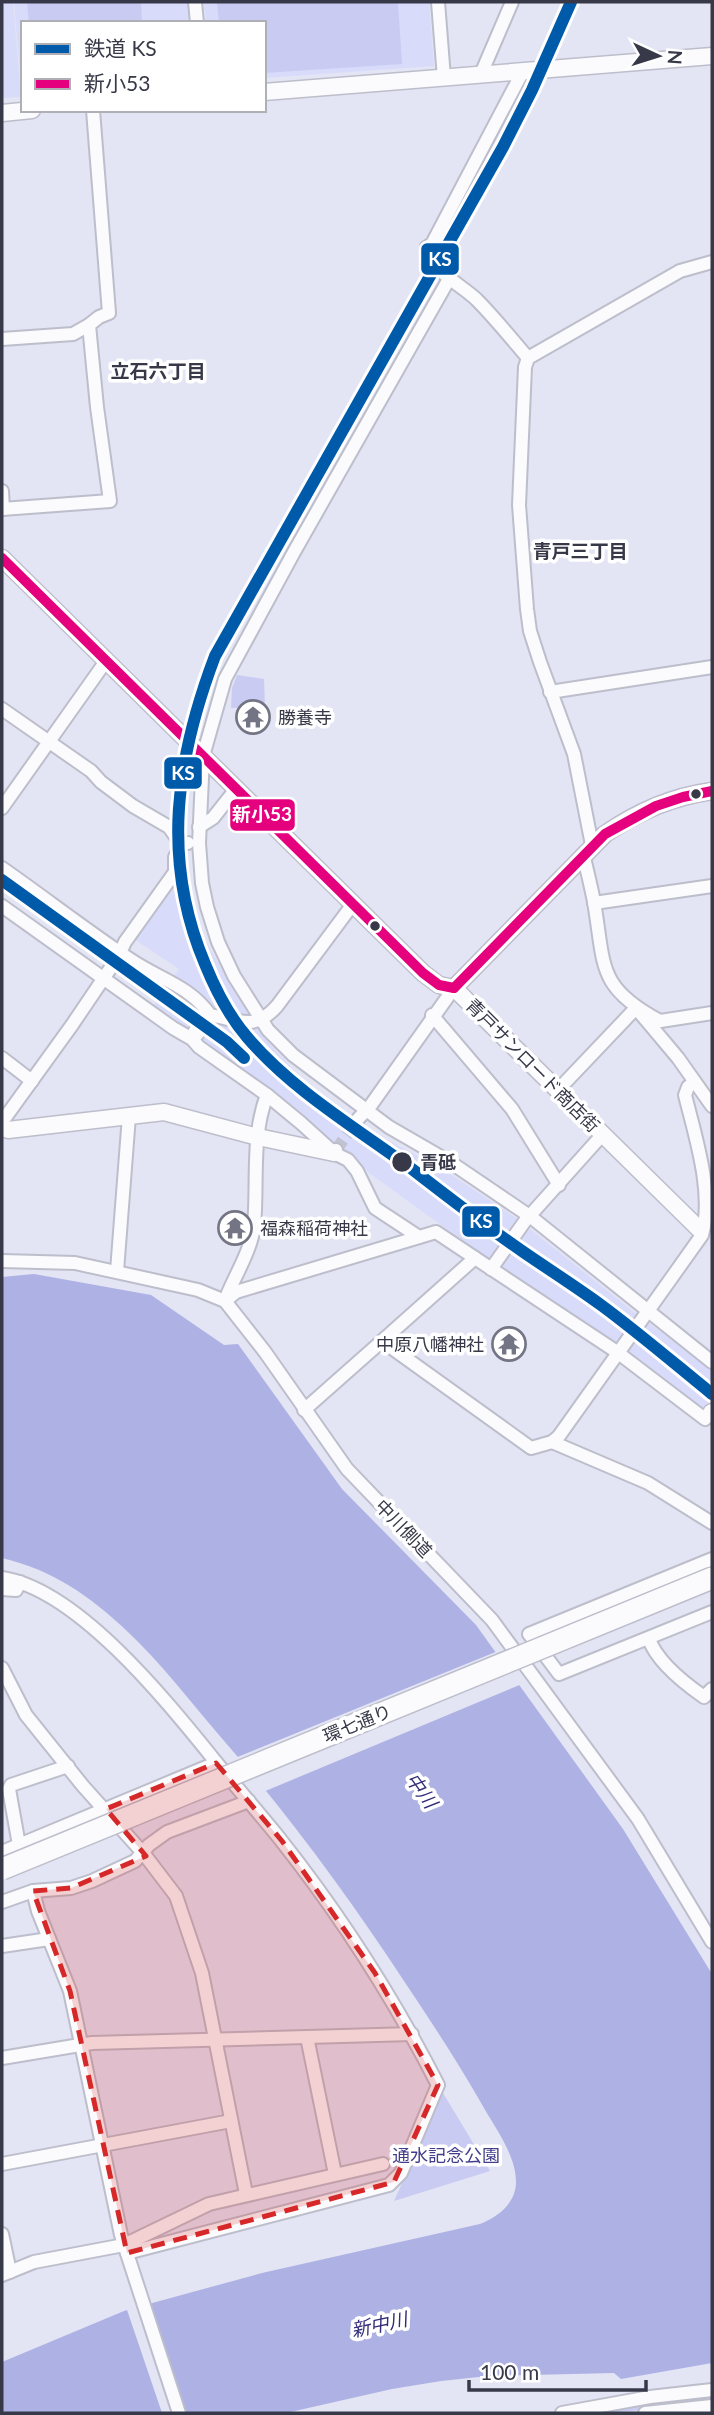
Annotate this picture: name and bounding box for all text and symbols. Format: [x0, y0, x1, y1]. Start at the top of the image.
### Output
legend [21, 21, 266, 112]
north arrow [623, 21, 693, 91]
text: 鉄道 KS [84, 35, 157, 60]
text: N [663, 49, 687, 65]
text: 新小53 [84, 70, 150, 95]
line badge: KS [420, 242, 460, 276]
text: KS [428, 247, 452, 270]
district label: 立石六丁目 [110, 359, 206, 382]
district label: 青戸三丁目 [532, 539, 628, 562]
temple icon: 勝養寺 [234, 698, 272, 736]
place label: 勝養寺 [278, 706, 332, 728]
line badge: KS [163, 756, 203, 790]
text: KS [171, 761, 195, 784]
unlabelled marker [689, 787, 703, 801]
line badge: 新小53 [229, 798, 296, 832]
text: 新小53 [232, 802, 292, 825]
unlabelled marker [368, 919, 382, 933]
street label: 青戸サンロード商店街 [462, 994, 604, 1136]
marker: 青砥 [390, 1150, 414, 1174]
place label: 青砥 [420, 1151, 456, 1173]
line badge: KS [461, 1205, 501, 1238]
temple icon: 福森稲荷神社 [216, 1209, 254, 1247]
text: KS [469, 1209, 493, 1232]
place label: 福森稲荷神社 [260, 1217, 368, 1239]
temple icon: 中原八幡神社 [490, 1325, 528, 1363]
place label: 中原八幡神社 [376, 1333, 484, 1355]
street label: 中川側道 [371, 1494, 437, 1562]
street label: 環七通り [320, 1699, 394, 1747]
water label: 中川 [402, 1768, 444, 1814]
park label: 通水記念公園 [392, 2144, 500, 2166]
water label: 新中川 [349, 2306, 411, 2341]
scale bar [469, 2348, 646, 2392]
text: 100 m [480, 2359, 539, 2384]

